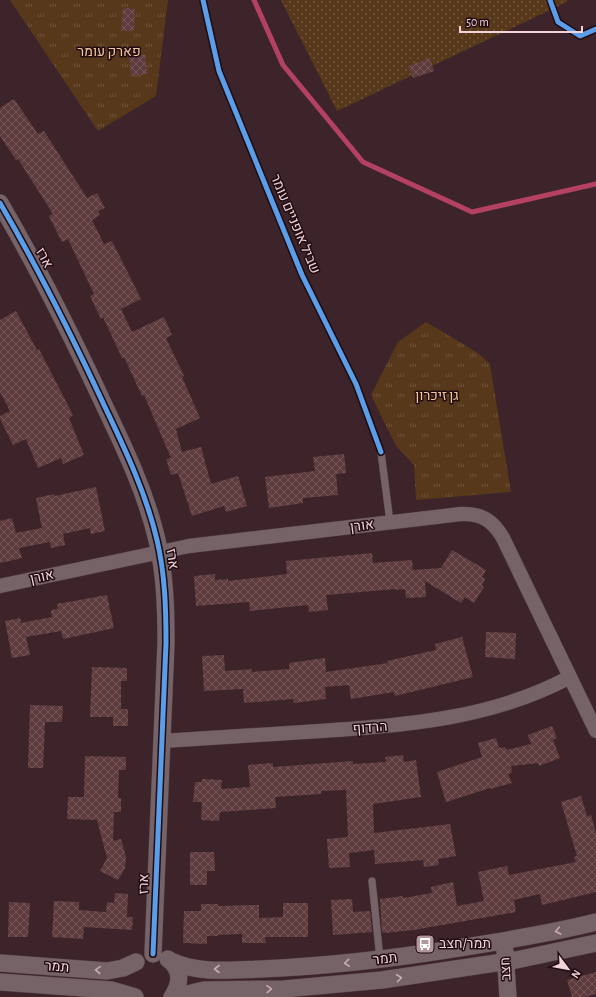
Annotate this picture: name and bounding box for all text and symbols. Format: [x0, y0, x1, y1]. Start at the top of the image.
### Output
scale bar [460, 8, 582, 34]
text: 50 m [466, 16, 489, 28]
park label: פארק עומר [77, 45, 141, 59]
street label: שביל אופניים עומר [268, 172, 322, 276]
street label: ארז [33, 246, 55, 270]
park label: גן זיכרון [415, 389, 459, 403]
street label: אורן [349, 518, 375, 534]
street label: ארז [163, 548, 181, 570]
street label: אורן [29, 568, 55, 586]
street label: הרדוף [352, 720, 388, 736]
street label: ארז [137, 873, 151, 895]
one-way arrow [555, 926, 561, 934]
bus stop icon: תמר/חצב [414, 933, 436, 955]
place label: תמר/חצב [439, 937, 491, 951]
north arrow [548, 949, 588, 989]
street label: תמר [372, 951, 398, 967]
street label: חצב [498, 957, 514, 981]
one-way arrow [344, 958, 350, 967]
street label: תמר [44, 959, 70, 975]
one-way arrow [214, 965, 220, 973]
one-way arrow [95, 966, 101, 974]
text: N [569, 968, 583, 980]
one-way arrow [395, 974, 402, 983]
one-way arrow [266, 985, 272, 993]

